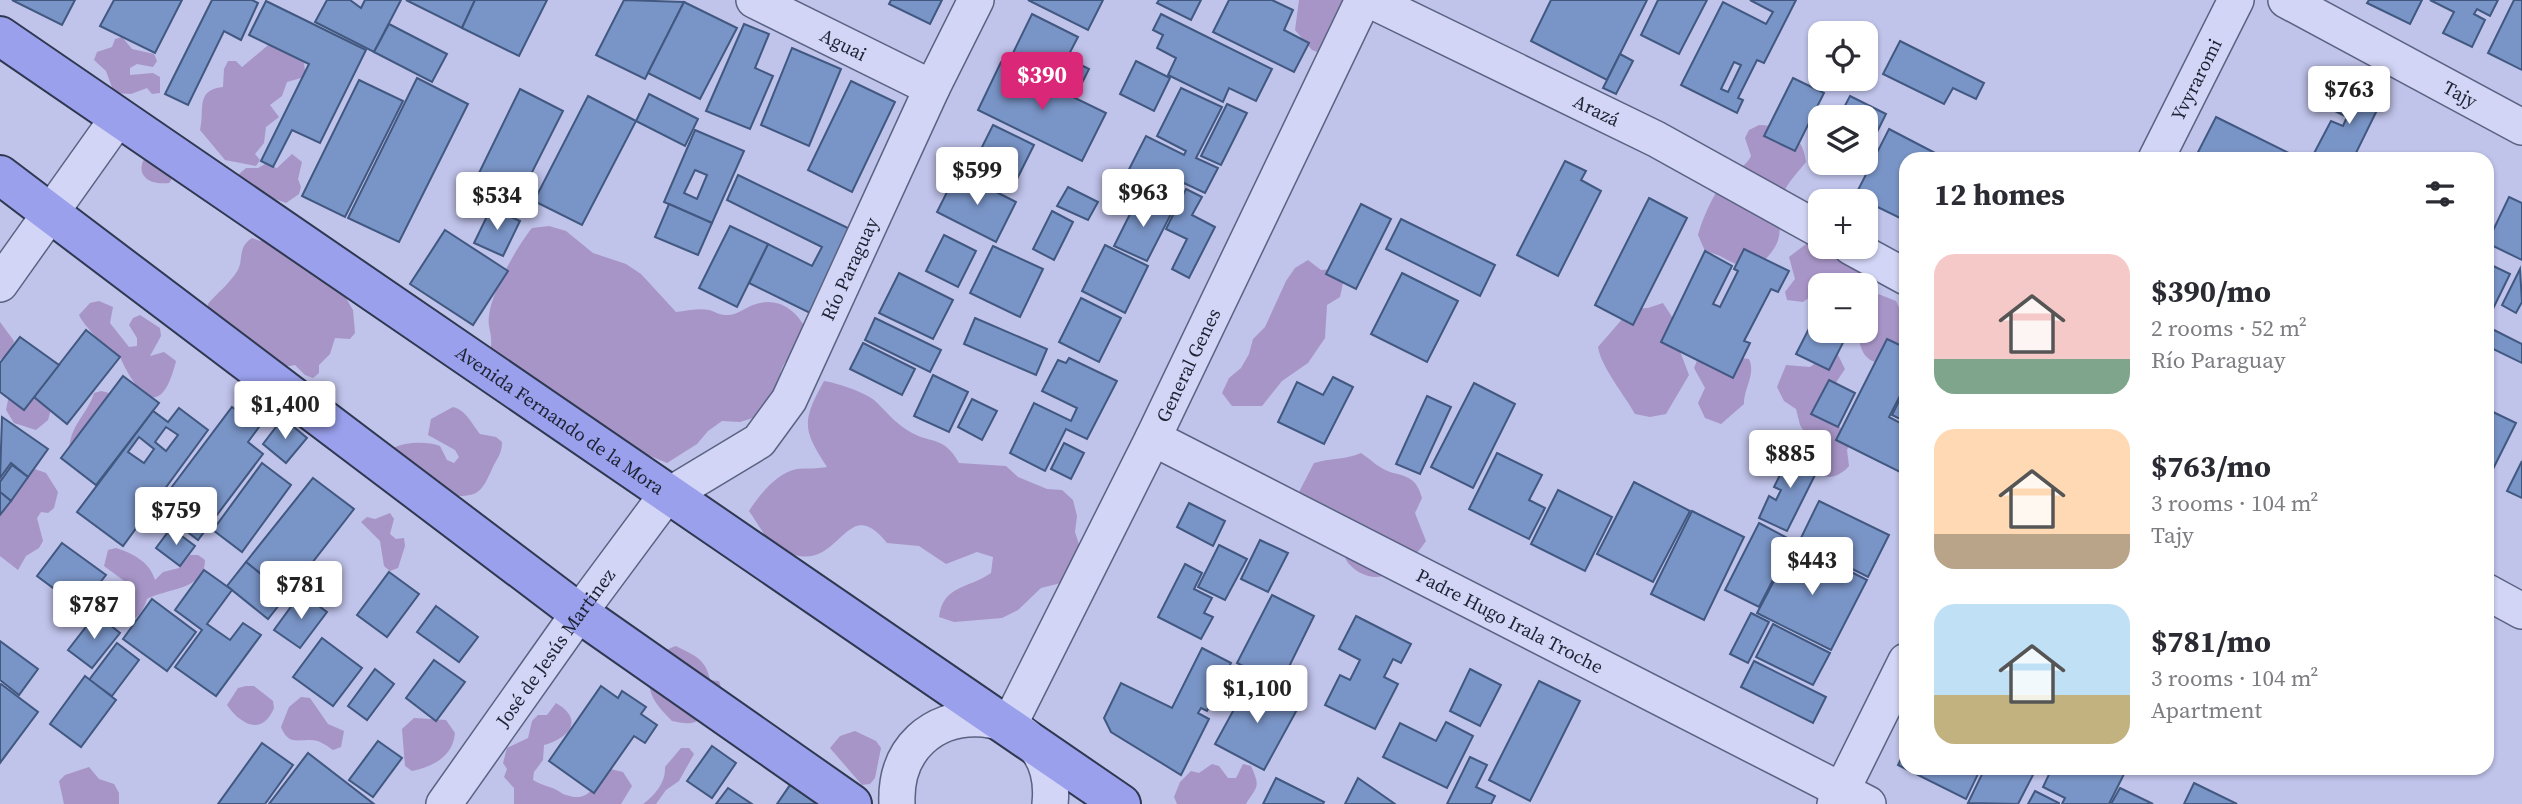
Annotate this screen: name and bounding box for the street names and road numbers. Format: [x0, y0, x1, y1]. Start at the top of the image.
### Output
street label: Aguai [816, 22, 872, 67]
street label: Yvyraromi [2164, 34, 2228, 125]
street label: Tajy [2439, 74, 2482, 114]
street label: Arazá [1569, 88, 1624, 133]
street label: Río Paraguay [814, 212, 884, 325]
street label: General Genes [1150, 304, 1226, 426]
street label: Avenida Fernando de la Mora [451, 339, 670, 501]
street label: Padre Hugo Irala Troche [1412, 562, 1608, 679]
street label: José de Jesús Martinez [489, 563, 621, 733]

